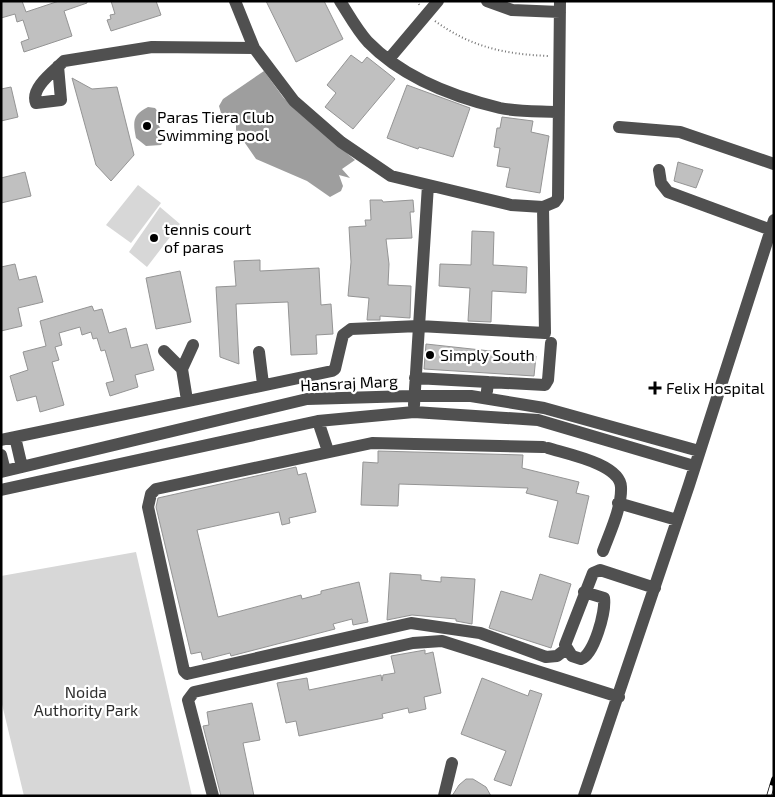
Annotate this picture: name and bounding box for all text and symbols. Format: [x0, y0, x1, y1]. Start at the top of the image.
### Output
place label: Paras Tiera Club Swimming pool [157, 107, 274, 144]
marker: Paras Tiera Club Swimming pool [141, 120, 153, 132]
place label: tennis court of paras [164, 219, 251, 256]
marker: tennis court of paras [148, 232, 160, 244]
place label: Simply South [440, 345, 535, 364]
marker: Simply South [424, 349, 436, 361]
street label: Hansraj Marg [300, 370, 398, 396]
place label: Felix Hospital [666, 378, 765, 397]
marker: Felix Hospital [648, 381, 662, 395]
park label: Noida Authority Park [34, 682, 138, 719]

